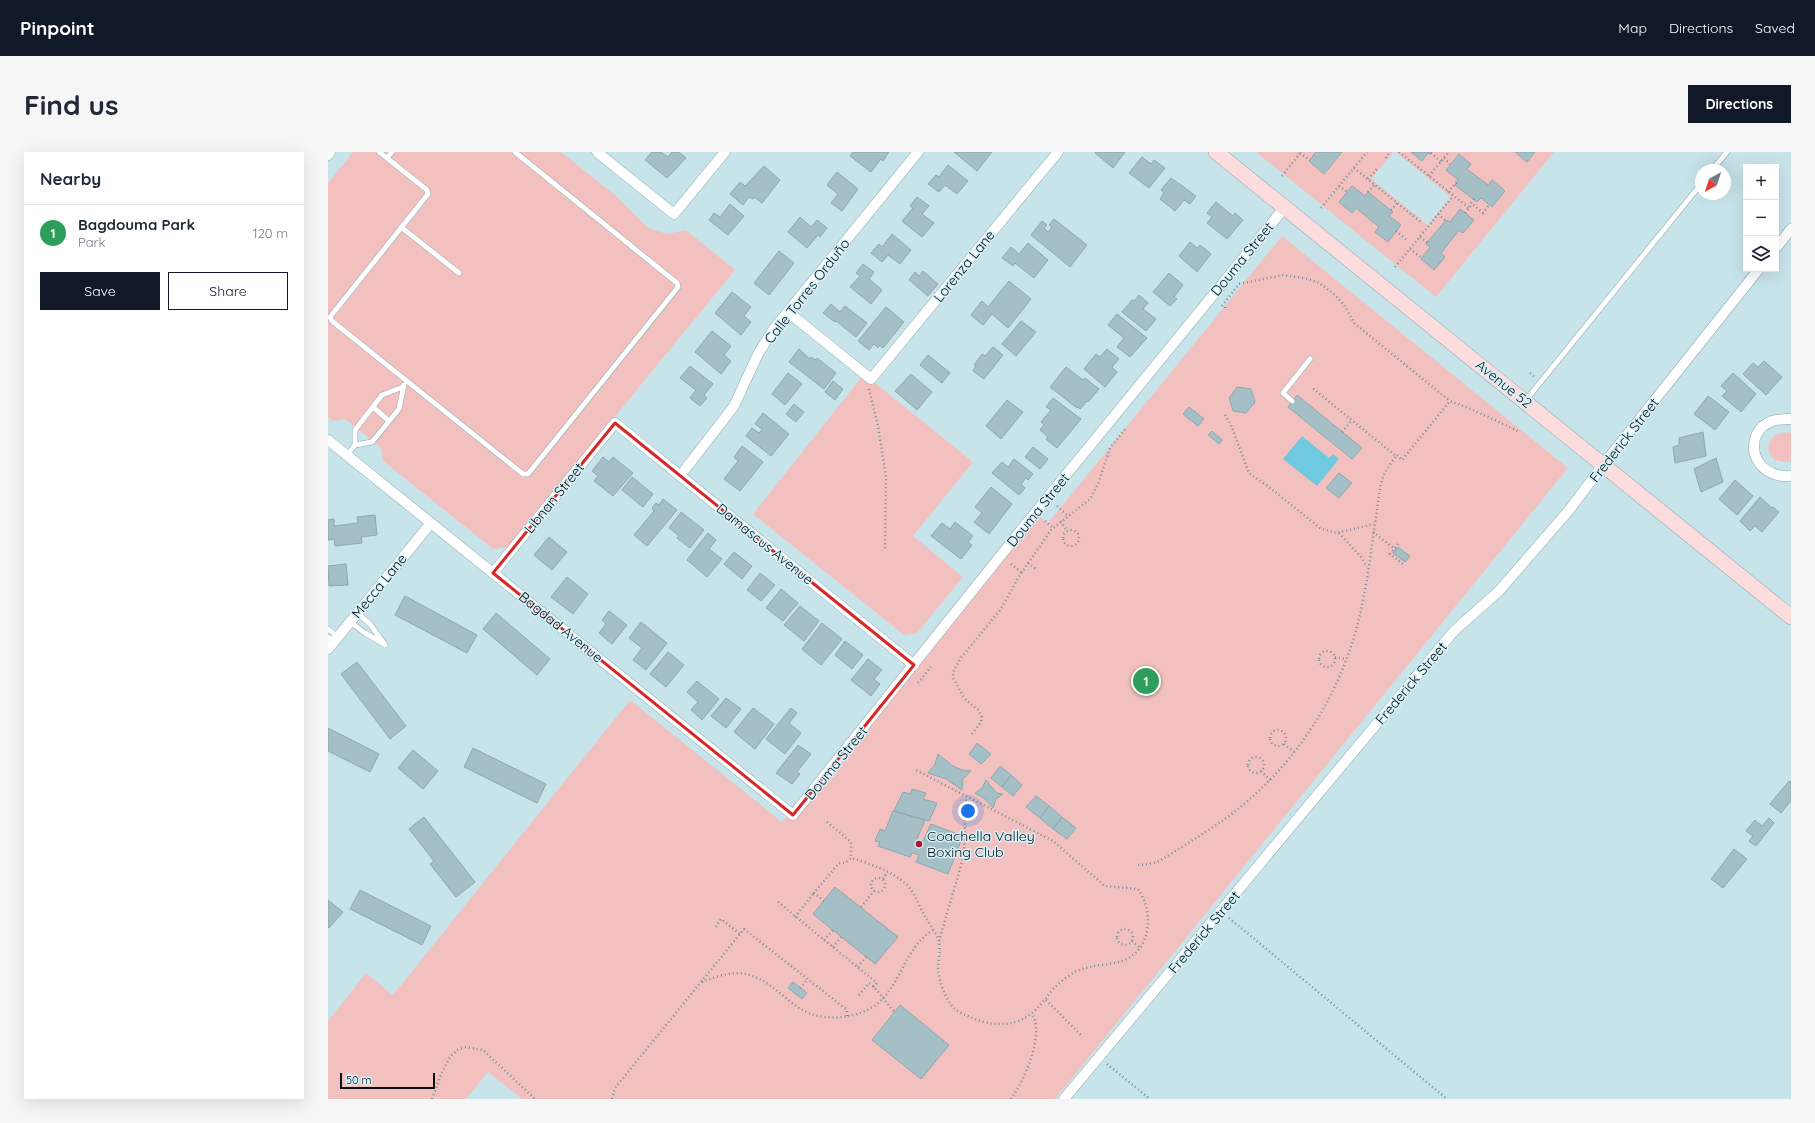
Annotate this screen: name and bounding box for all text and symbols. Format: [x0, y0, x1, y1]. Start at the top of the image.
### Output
text: Pinpoint [20, 16, 95, 40]
text: Map [1618, 19, 1647, 37]
text: Directions [1669, 19, 1733, 37]
text: Saved [1755, 19, 1795, 37]
button: Directions [1688, 85, 1791, 123]
text: Find us [24, 87, 118, 122]
north arrow [1695, 164, 1731, 200]
map controls [1743, 164, 1779, 272]
button: + [1743, 164, 1779, 200]
text: Nearby [40, 168, 101, 189]
button: − [1743, 200, 1779, 236]
text: Bagdouma Park [78, 215, 195, 234]
street label: Douma Street [1207, 218, 1277, 300]
text: 1 [50, 225, 56, 241]
text: 120 m [253, 225, 288, 241]
street label: Lorenza Lane [929, 226, 999, 306]
text: Park [78, 234, 106, 250]
street label: Calle Torres Orduño [760, 235, 854, 347]
button: layers [1743, 236, 1779, 272]
button: Save [40, 272, 160, 310]
button: Share [168, 272, 288, 310]
street label: Avenue 52 [1472, 356, 1536, 412]
street label: Frederick Street [1585, 394, 1663, 486]
street label: Libnan Street [520, 459, 588, 537]
street label: Douma Street [1003, 469, 1073, 551]
street label: Damascus Avenue [713, 499, 817, 589]
street label: Mecca Lane [347, 550, 411, 622]
street label: Bagdad Avenue [515, 588, 607, 667]
street label: Frederick Street [1371, 638, 1451, 728]
pin: 1 [1133, 666, 1159, 696]
street label: Douma Street [801, 722, 871, 804]
your location [958, 801, 978, 821]
place label: Coachella Valley Boxing Club [927, 827, 1035, 861]
marker: Coachella Valley Boxing Club [914, 839, 924, 849]
street label: Frederick Street [1164, 887, 1244, 977]
scale bar [340, 1071, 435, 1090]
text: 50 m [346, 1073, 372, 1087]

